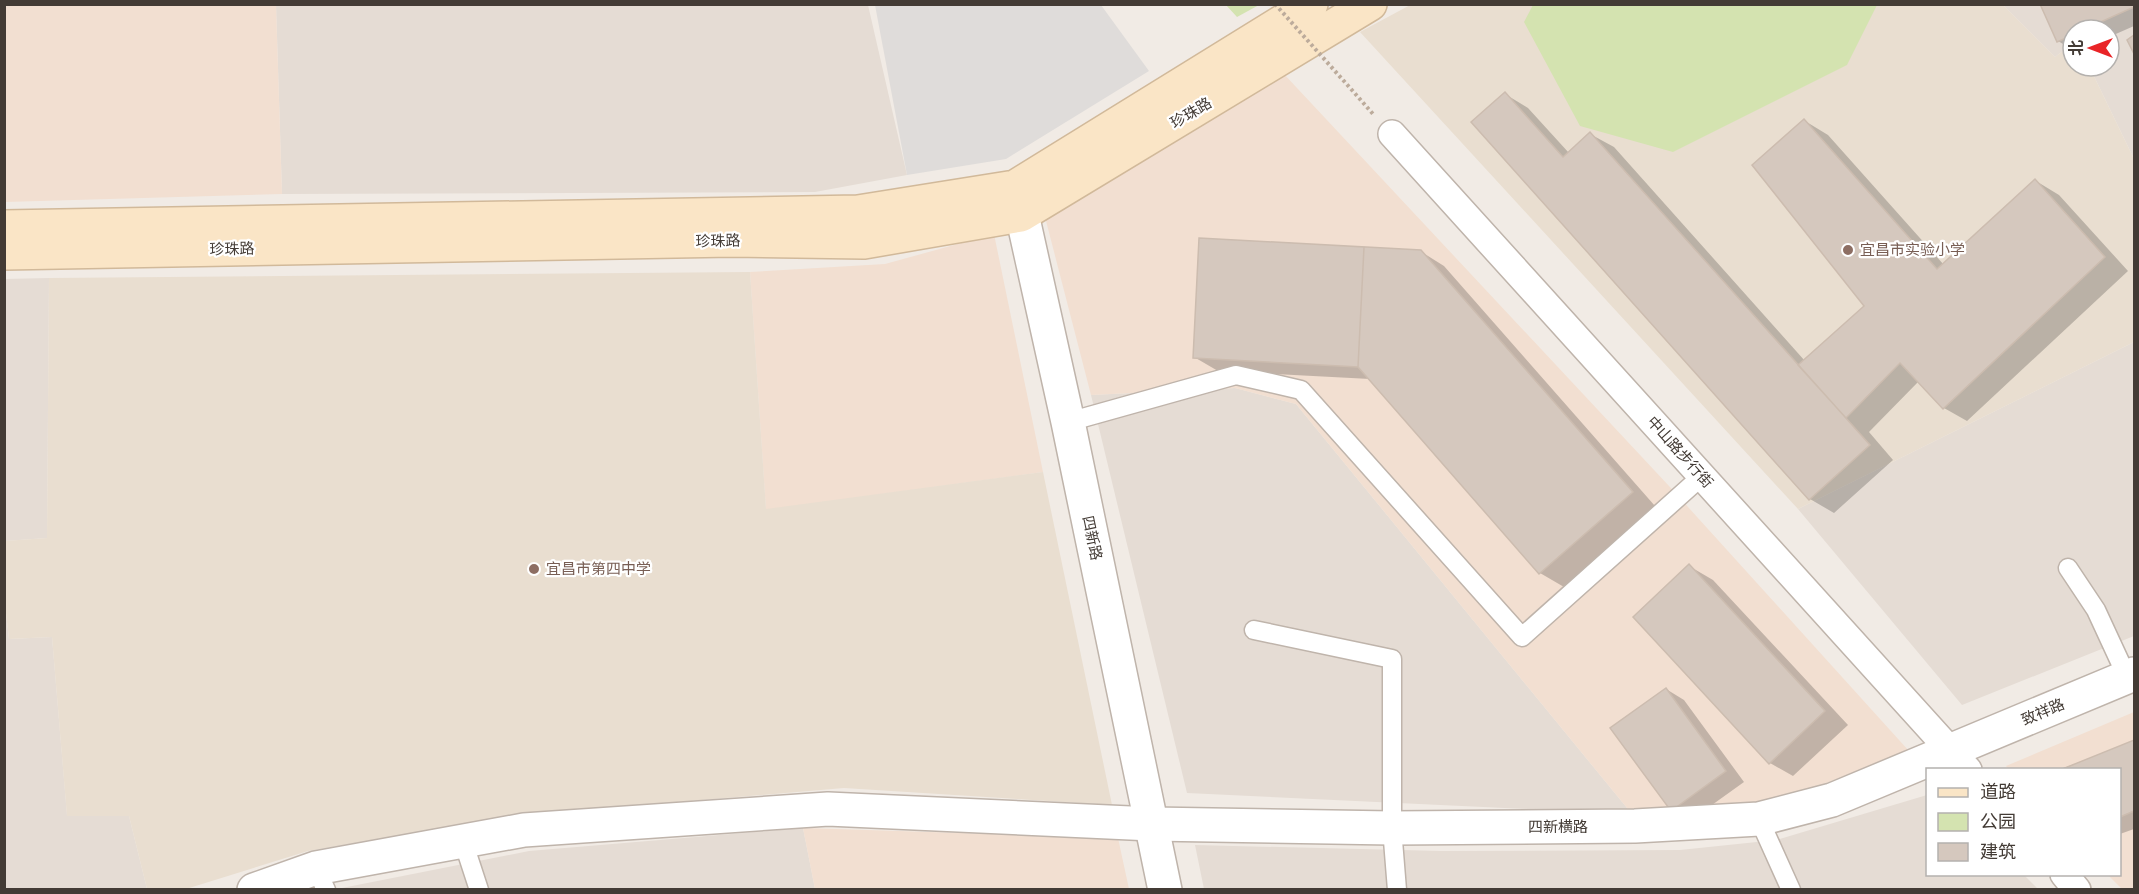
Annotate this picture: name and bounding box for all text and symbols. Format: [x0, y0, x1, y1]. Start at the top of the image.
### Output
north arrow [2061, 18, 2121, 78]
text: 北 [2066, 40, 2086, 56]
street label: 珍珠路 [1167, 93, 1215, 132]
street label: 珍珠路 [695, 231, 741, 250]
street label: 珍珠路 [209, 239, 255, 258]
place label: 宜昌市实验小学 [1860, 240, 1965, 259]
marker: 宜昌市实验小学 [1841, 243, 1855, 257]
street label: 中山路步行街 [1643, 412, 1718, 491]
street label: 四新路 [1079, 514, 1106, 562]
place label: 宜昌市第四中学 [546, 559, 651, 578]
marker: 宜昌市第四中学 [527, 562, 541, 576]
street label: 致祥路 [2018, 694, 2067, 729]
legend [1926, 768, 2121, 876]
text: 道路 [1980, 781, 2016, 802]
text: 公园 [1980, 811, 2016, 832]
street label: 四新横路 [1528, 817, 1588, 836]
text: 建筑 [1980, 841, 2016, 862]

